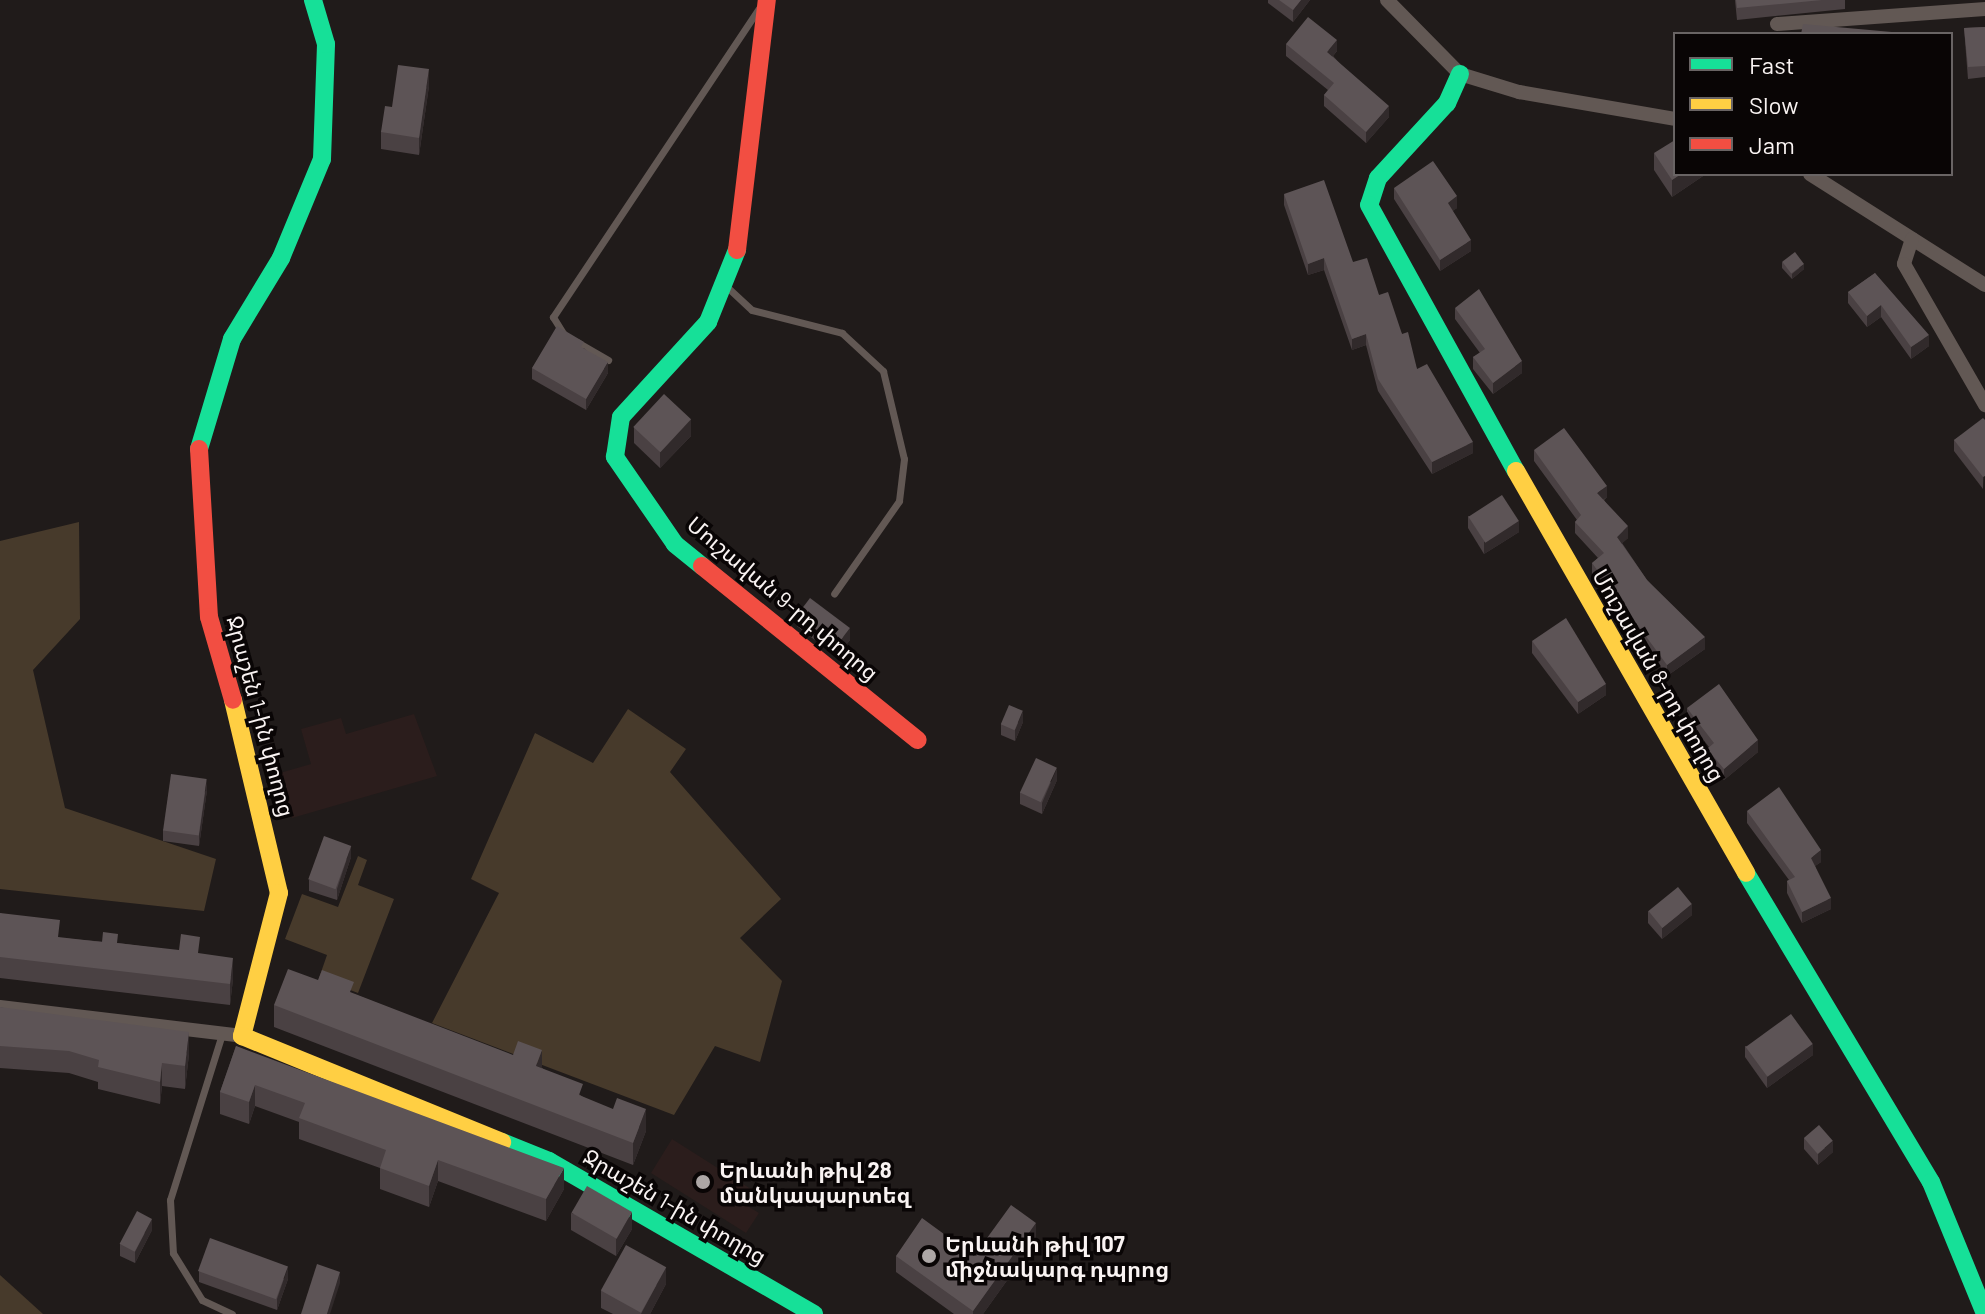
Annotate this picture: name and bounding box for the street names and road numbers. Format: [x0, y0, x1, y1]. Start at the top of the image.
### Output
street label: Մուշավան 9-րդ փողոց [682, 510, 884, 686]
street label: Մուշավան 8-րդ փողոց [1587, 564, 1731, 786]
street label: Ջրաշեն 1-ին փողոց [221, 613, 301, 819]
street label: Ջրաշեն 1-ին փողոց [579, 1143, 771, 1269]

